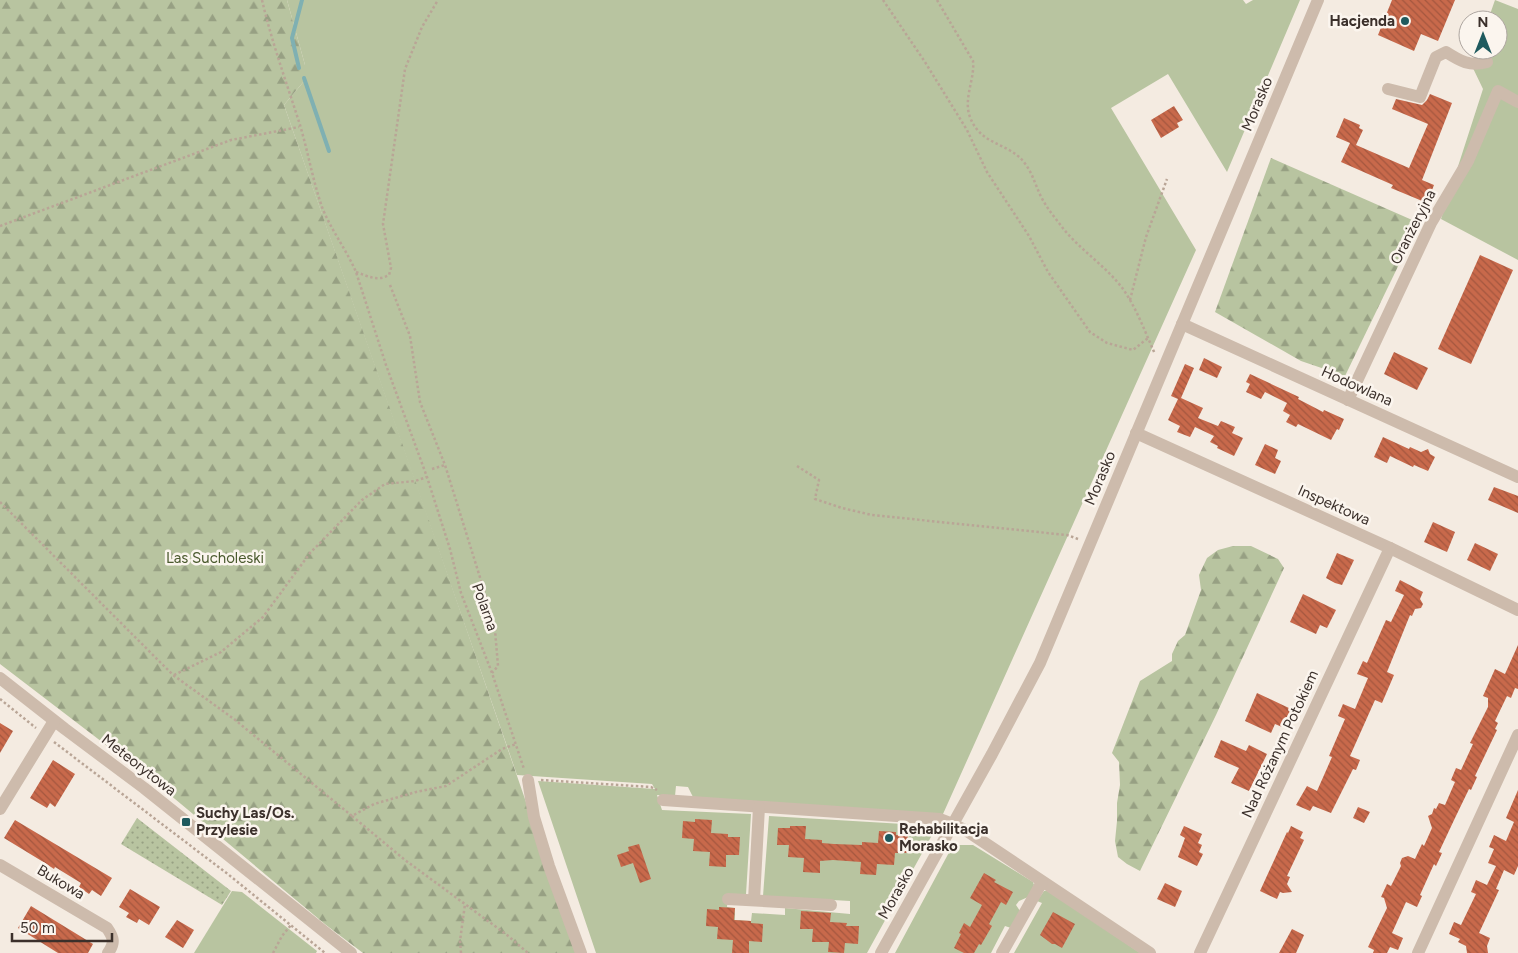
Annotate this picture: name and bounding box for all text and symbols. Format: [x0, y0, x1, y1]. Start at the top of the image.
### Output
north arrow [1458, 10, 1508, 60]
place label: Hacjenda [1329, 12, 1395, 30]
text: N [1478, 14, 1488, 31]
marker: Hacjenda [1399, 15, 1411, 27]
street label: Morasko [1238, 74, 1277, 134]
street label: Oranżeryjna [1387, 187, 1439, 267]
street label: Hodowlana [1319, 362, 1395, 410]
street label: Morasko [1081, 448, 1120, 508]
street label: Inspektowa [1295, 481, 1373, 529]
park label: Las Sucholeski [166, 549, 264, 567]
street label: Polarna [468, 581, 502, 633]
street label: Nad Różanym Potokiem [1238, 667, 1322, 821]
street label: Meteorytowa [98, 730, 180, 800]
place label: Suchy Las/Os. Przylesie [196, 804, 295, 839]
marker: Suchy Las/Os. Przylesie [180, 816, 192, 828]
place label: Rehabilitacja Morasko [899, 820, 988, 855]
marker: Rehabilitacja Morasko [883, 832, 895, 844]
street label: Bukowa [34, 861, 88, 903]
street label: Morasko [874, 863, 918, 922]
scale bar [12, 910, 112, 942]
text: 50 m [20, 919, 55, 937]

